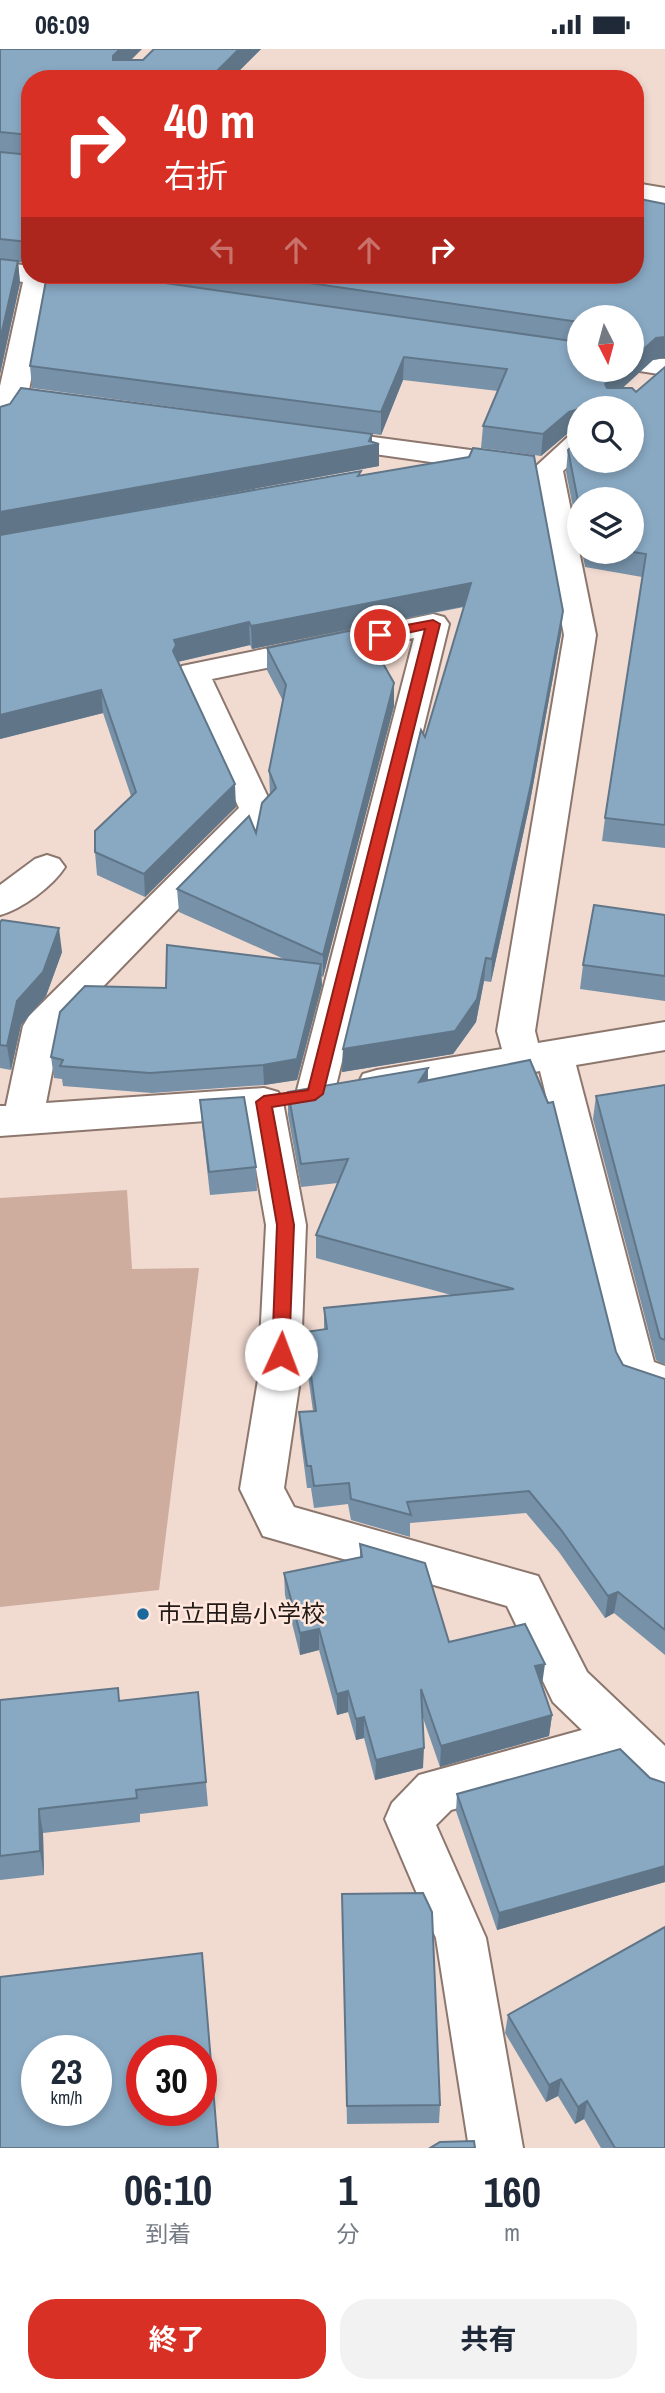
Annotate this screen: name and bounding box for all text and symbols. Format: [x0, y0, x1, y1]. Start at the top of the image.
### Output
text: 06:09 [35, 7, 90, 42]
text: 40 m [164, 87, 256, 153]
icon: right [49, 98, 140, 189]
text: 右折 [164, 154, 228, 197]
icon: left [204, 231, 242, 269]
icon: ahead [277, 231, 315, 269]
icon: ahead [350, 231, 388, 269]
icon: right [423, 231, 461, 269]
north arrow [567, 305, 644, 381]
map controls [567, 305, 644, 564]
button: search [567, 396, 644, 473]
button: layers [567, 487, 644, 564]
pin [350, 605, 410, 665]
icon: arrive [361, 616, 399, 654]
position arrow [244, 1317, 318, 1391]
place label: 市立田島小学校 [157, 1597, 325, 1629]
marker: 市立田島小学校 [135, 1606, 151, 1622]
speed limit sign: 30 [126, 2035, 217, 2126]
text: 23 [51, 2048, 82, 2095]
text: km/h [51, 2085, 83, 2110]
text: 06:10 [124, 2162, 212, 2218]
text: 1 [338, 2162, 357, 2218]
text: 160 [483, 2164, 541, 2220]
text: m [504, 2217, 520, 2248]
text: 到着 [145, 2218, 191, 2249]
text: 分 [336, 2218, 359, 2249]
button: 終了 [28, 2299, 326, 2379]
button: 共有 [340, 2299, 637, 2379]

